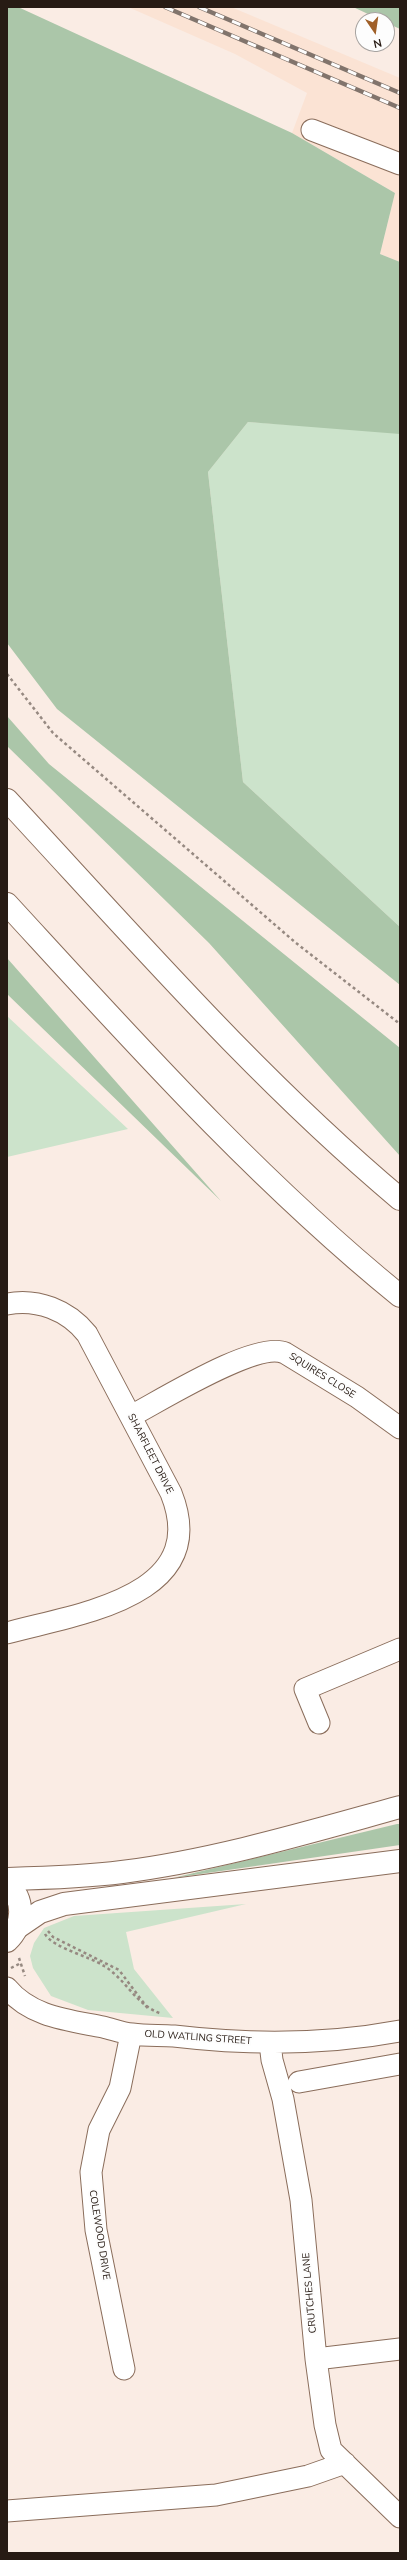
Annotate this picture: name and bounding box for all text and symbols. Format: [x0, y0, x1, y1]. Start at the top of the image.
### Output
north arrow [355, 12, 395, 52]
text: N [372, 35, 383, 51]
street label: SQUIRES CLOSE [286, 1351, 358, 1401]
street label: SHARFLEET DRIVE [125, 1412, 175, 1496]
street label: OLD WATLING STREET [144, 2028, 252, 2048]
street label: COLEWOOD DRIVE [86, 2189, 112, 2281]
street label: CRUTCHES LANE [301, 2252, 319, 2334]

